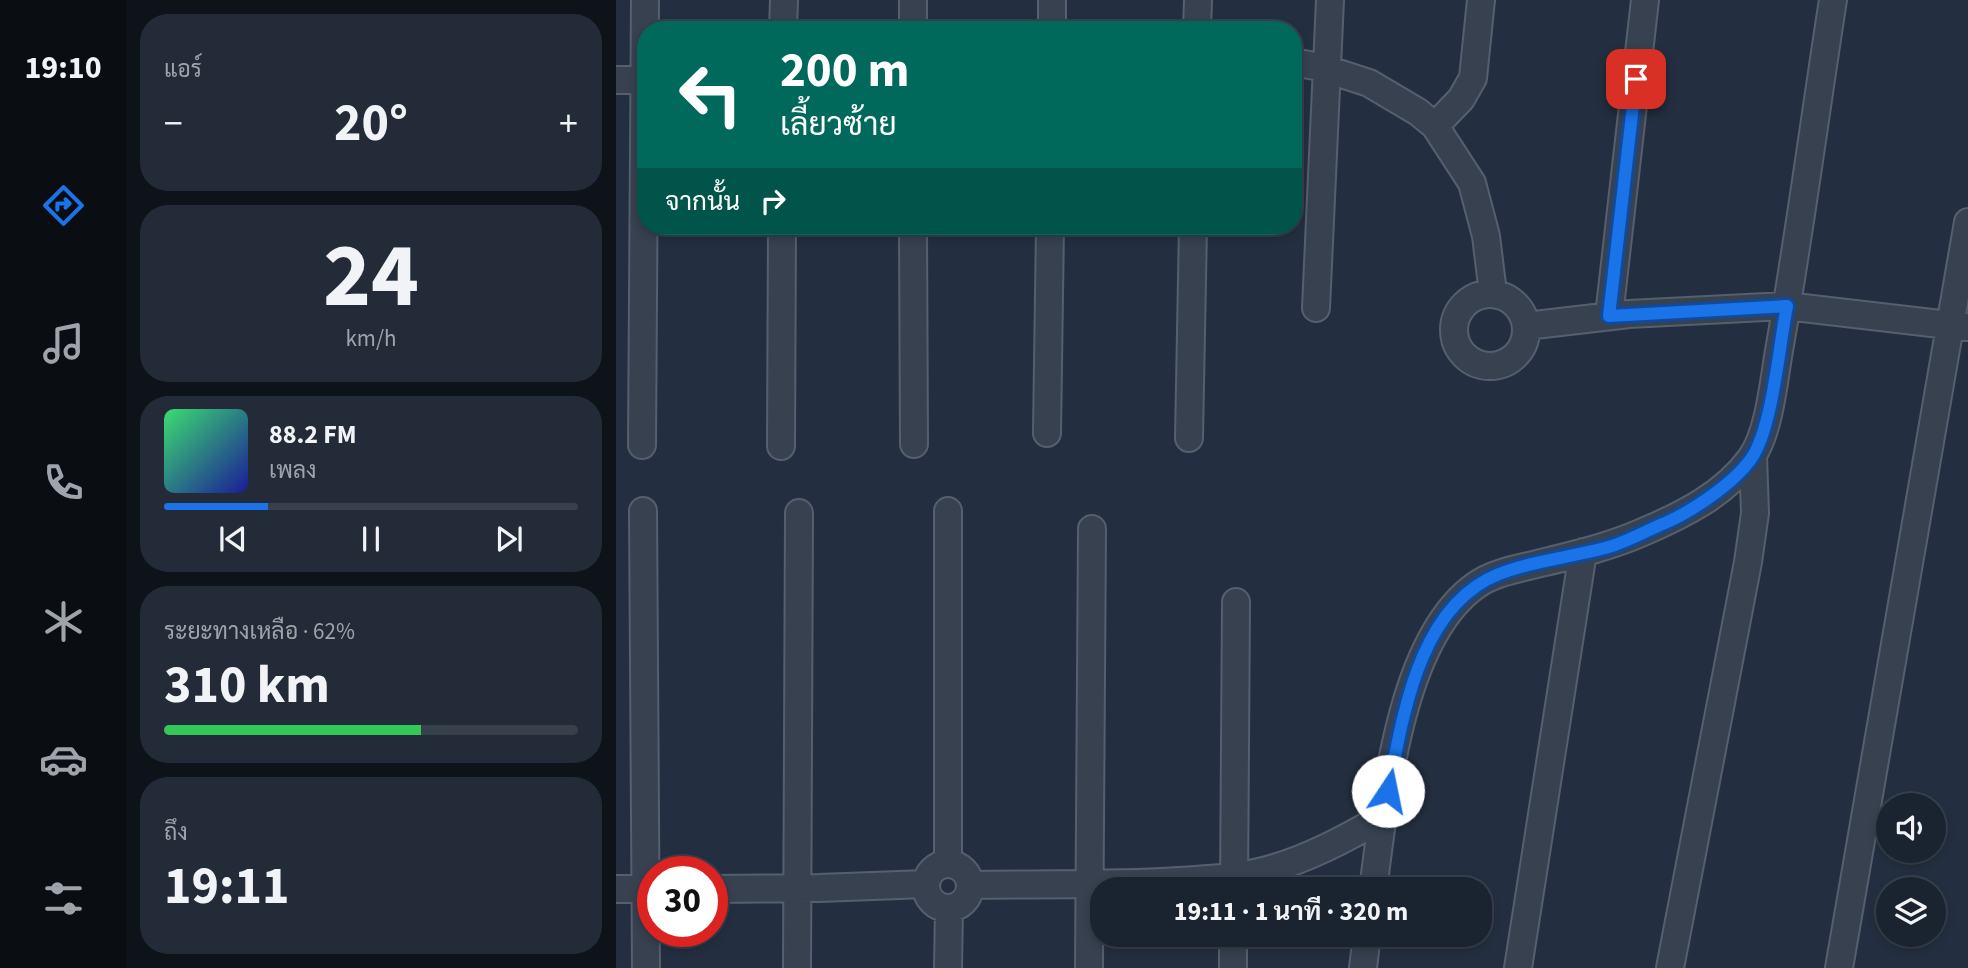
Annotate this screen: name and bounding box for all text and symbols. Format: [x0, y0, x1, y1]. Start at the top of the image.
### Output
text: 200 m [780, 36, 909, 106]
text: 19:10 [24, 45, 102, 91]
icon: left [665, 49, 756, 140]
pin [1606, 49, 1666, 109]
text: แอร์ [164, 53, 202, 86]
icon: arrive [1617, 60, 1655, 98]
text: 20° [334, 87, 408, 161]
text: − [164, 97, 183, 151]
text: + [559, 97, 578, 151]
text: เลี้ยวซ้าย [780, 102, 897, 148]
icon: directions [39, 181, 88, 230]
icon: right [754, 182, 792, 220]
text: จากนั้น [665, 183, 740, 220]
text: 24 [323, 212, 419, 341]
icon: music [39, 319, 88, 368]
text: km/h [345, 322, 397, 355]
text: 88.2 FM [269, 416, 357, 453]
text: เพลง [269, 454, 316, 487]
icon: phone [39, 458, 88, 507]
icon: previous [214, 520, 252, 558]
icon: pause [352, 520, 390, 558]
icon: next [490, 520, 528, 558]
icon: climate [39, 597, 88, 646]
text: ระยะทางเหลือ · 62% [164, 615, 355, 648]
text: 310 km [164, 649, 330, 723]
icon: car [39, 735, 88, 784]
position arrow [1351, 754, 1425, 828]
map controls [1876, 793, 1946, 947]
button: sound [1876, 793, 1946, 863]
text: ถึง [164, 816, 188, 849]
text: 19:11 [164, 850, 289, 924]
speed limit sign: 30 [637, 856, 728, 947]
icon: filters [39, 874, 88, 923]
button: layers [1876, 877, 1946, 947]
text: 19:11 · 1 นาที · 320 m [1174, 893, 1408, 930]

